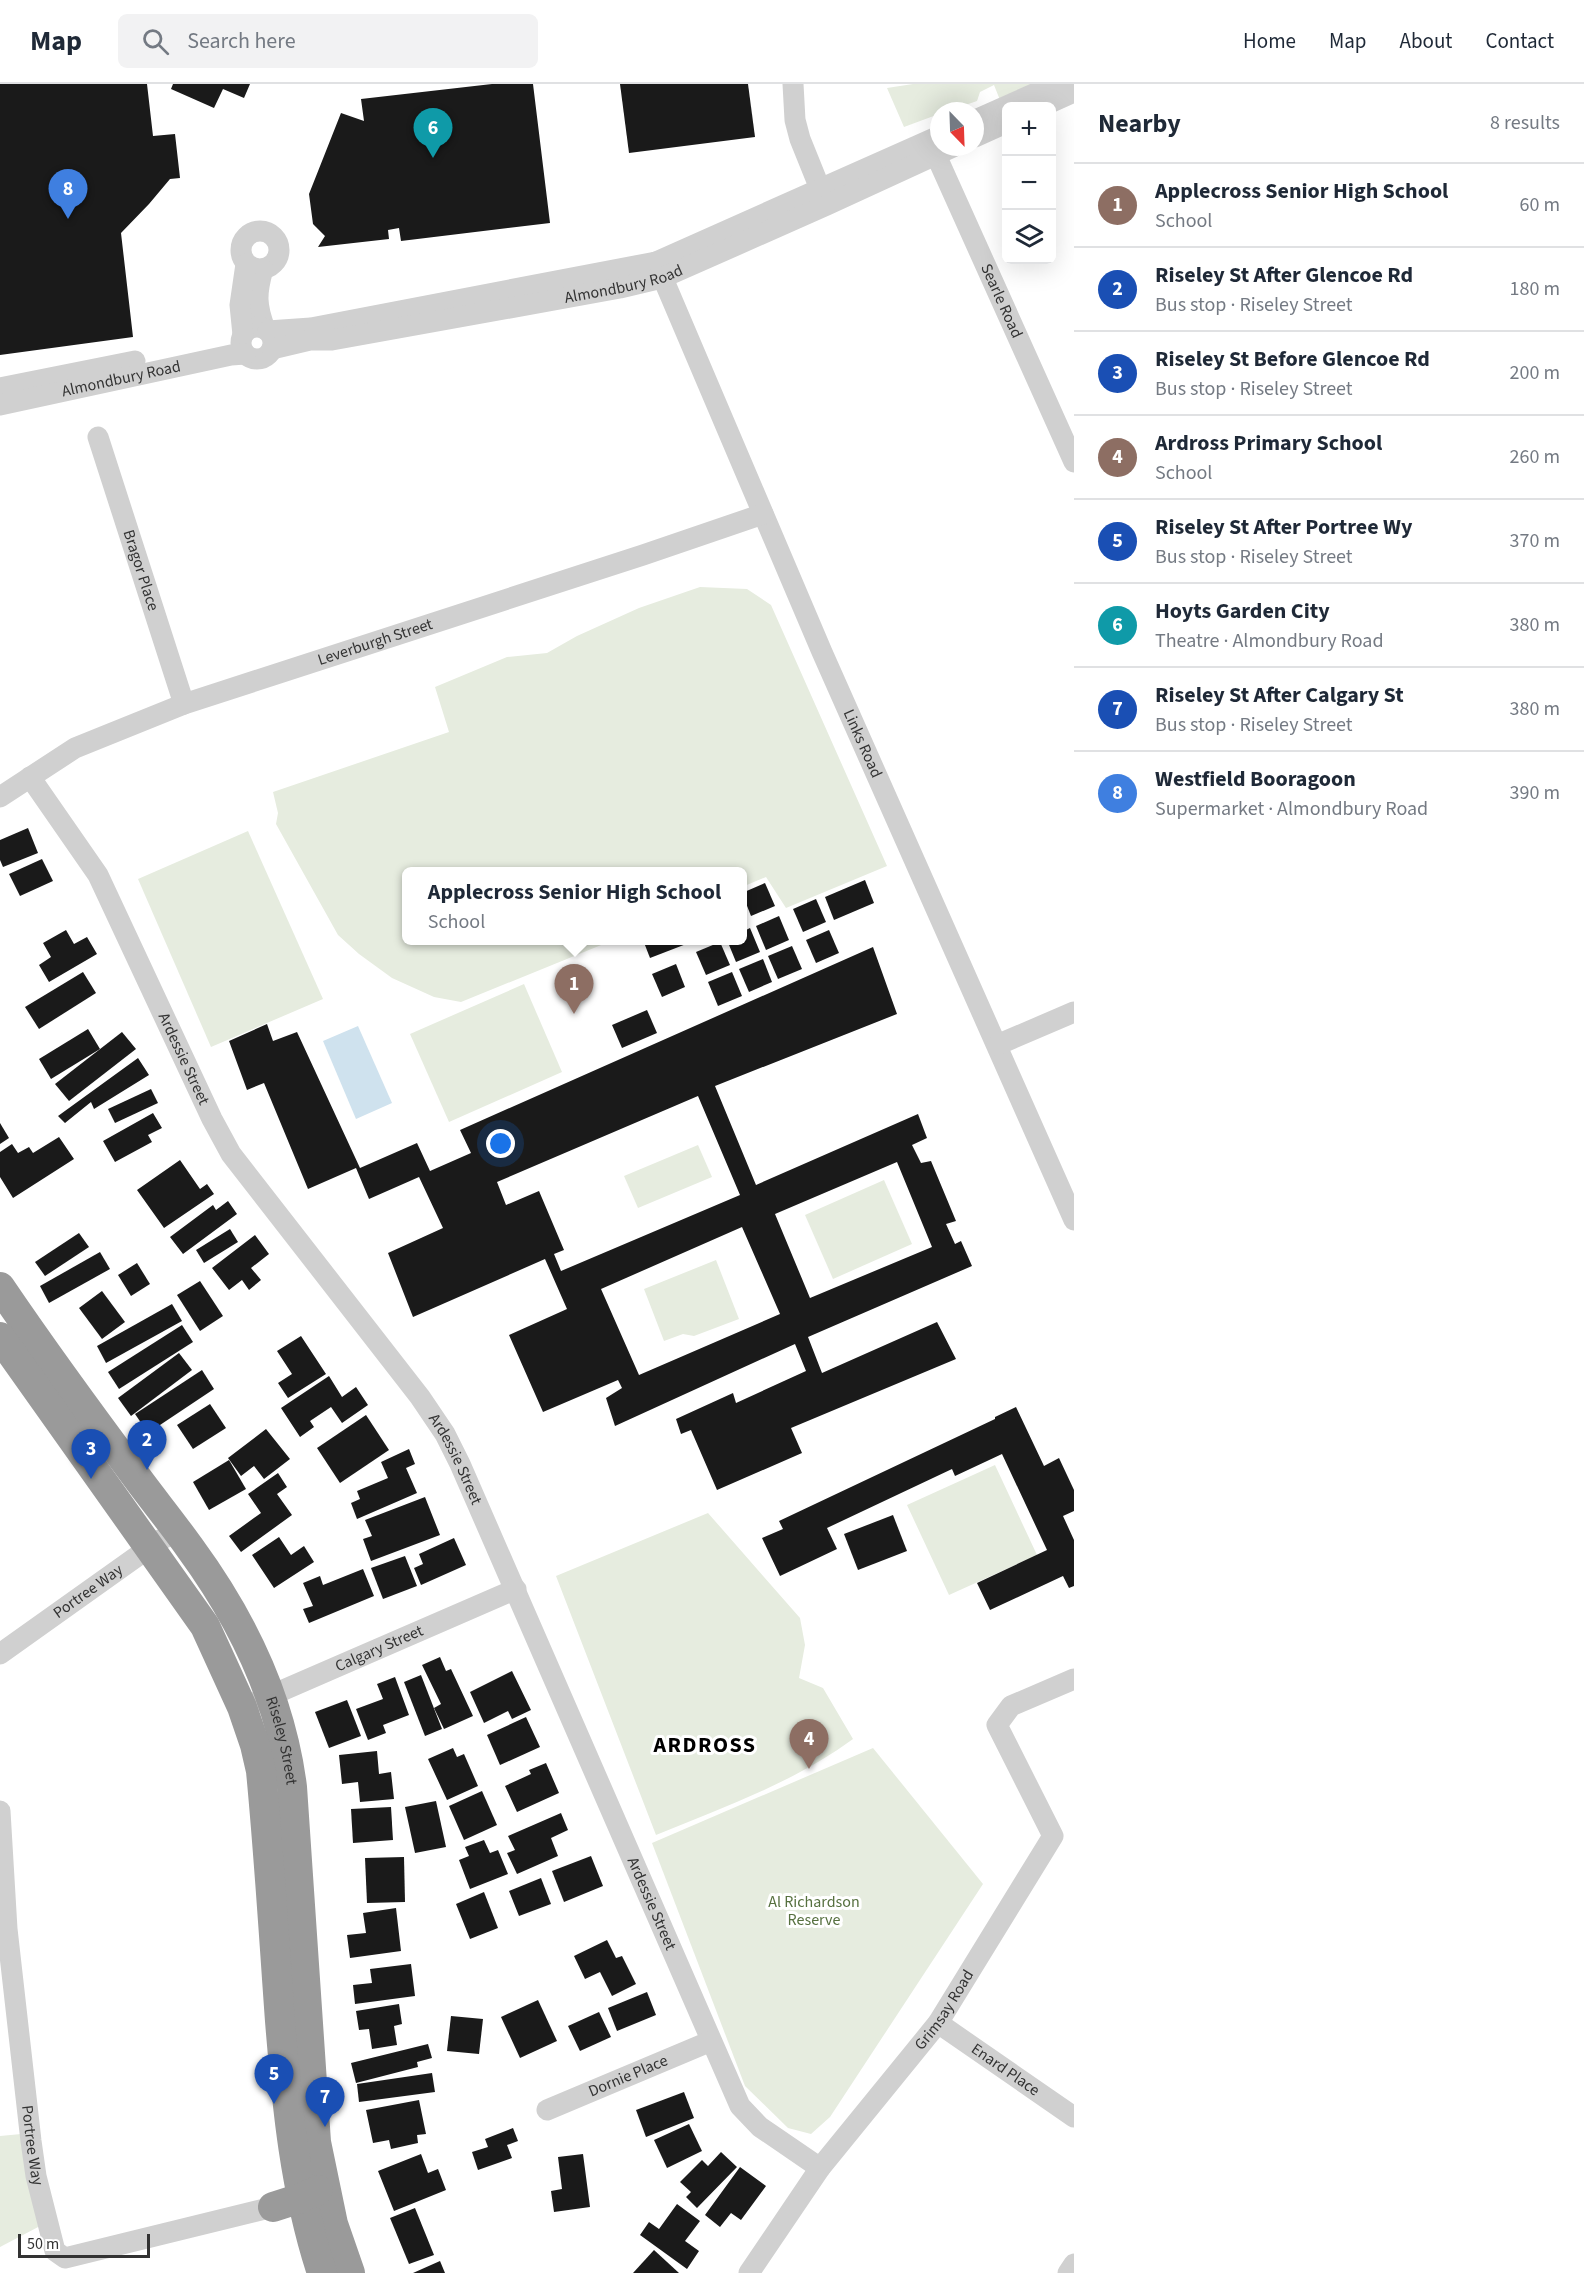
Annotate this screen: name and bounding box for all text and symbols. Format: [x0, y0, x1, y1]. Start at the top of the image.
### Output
search box [118, 14, 538, 68]
text: Map [30, 21, 82, 61]
icon: search [139, 25, 172, 58]
text: Search here [187, 25, 296, 57]
text: Home [1243, 26, 1296, 56]
text: Map [1329, 26, 1367, 56]
text: About [1400, 26, 1452, 56]
text: Contact [1485, 26, 1554, 56]
north arrow [930, 102, 984, 156]
map controls [1002, 102, 1056, 264]
button: + [1002, 102, 1056, 156]
text: Nearby [1098, 105, 1181, 142]
pin: 6 [414, 109, 452, 158]
text: 8 results [1490, 109, 1560, 137]
button: − [1002, 156, 1056, 210]
pin: 8 [48, 170, 88, 219]
text: Applecross Senior High School [1155, 175, 1448, 207]
text: 1 [1112, 191, 1123, 219]
text: 60 m [1520, 191, 1560, 219]
text: School [1155, 207, 1212, 235]
button: layers [1002, 210, 1056, 264]
street label: Almondbury Road [563, 259, 686, 309]
text: Riseley St After Glencoe Rd [1155, 259, 1413, 291]
street label: Searle Road [975, 260, 1028, 342]
text: 2 [1112, 275, 1123, 303]
text: 180 m [1510, 275, 1560, 303]
text: Bus stop · Riseley Street [1155, 291, 1353, 319]
text: Riseley St Before Glencoe Rd [1155, 343, 1430, 375]
street label: Almondbury Road [60, 355, 183, 402]
text: 3 [1112, 359, 1123, 387]
text: 200 m [1510, 359, 1560, 387]
text: Bus stop · Riseley Street [1155, 375, 1353, 403]
text: Ardross Primary School [1155, 427, 1382, 459]
text: 4 [1112, 443, 1123, 471]
text: 260 m [1510, 443, 1560, 471]
text: School [1155, 459, 1212, 487]
text: Riseley St After Portree Wy [1155, 511, 1412, 543]
street label: Bragor Place [118, 527, 164, 614]
text: 5 [1112, 527, 1123, 555]
text: 370 m [1510, 527, 1560, 555]
text: Bus stop · Riseley Street [1155, 543, 1353, 571]
text: Hoyts Garden City [1155, 595, 1330, 627]
text: 6 [1112, 611, 1123, 639]
text: 380 m [1510, 611, 1560, 639]
street label: Leverburgh Street [315, 613, 436, 671]
text: Theatre · Almondbury Road [1155, 627, 1384, 655]
text: Riseley St After Calgary St [1155, 679, 1404, 711]
text: 7 [1112, 695, 1123, 723]
text: 380 m [1510, 695, 1560, 723]
street label: Links Road [838, 706, 887, 781]
text: Bus stop · Riseley Street [1155, 711, 1353, 739]
text: Westfield Booragoon [1155, 763, 1356, 795]
text: 8 [1112, 779, 1123, 807]
text: 390 m [1510, 779, 1560, 807]
text: Supermarket · Almondbury Road [1155, 795, 1428, 823]
popup [402, 867, 747, 945]
text: Applecross Senior High School [428, 876, 721, 908]
text: School [428, 908, 485, 936]
pin: 1 [554, 964, 594, 1014]
street label: Ardessie Street [153, 1009, 215, 1109]
your location [486, 1129, 515, 1158]
street label: Ardessie Street [423, 1409, 488, 1509]
pin: 2 [128, 1420, 166, 1470]
pin: 3 [72, 1430, 110, 1479]
street label: Portree Way [49, 1559, 128, 1624]
street label: Calgary Street [332, 1619, 427, 1677]
street label: Riseley Street [260, 1693, 303, 1787]
pin: 4 [790, 1720, 828, 1769]
district label: ARDROSS [652, 1729, 757, 1761]
street label: Ardessie Street [622, 1854, 682, 1954]
park label: Al Richardson Reserve [768, 1891, 860, 1931]
street label: Grimsay Road [909, 1966, 979, 2055]
street label: Enard Place [967, 2038, 1044, 2101]
street label: Dornie Place [585, 2049, 671, 2102]
pin: 5 [254, 2054, 294, 2104]
pin: 7 [306, 2078, 344, 2127]
street label: Portree Way [16, 2104, 49, 2188]
scale bar [18, 2231, 150, 2258]
text: 50 m [27, 2233, 59, 2255]

